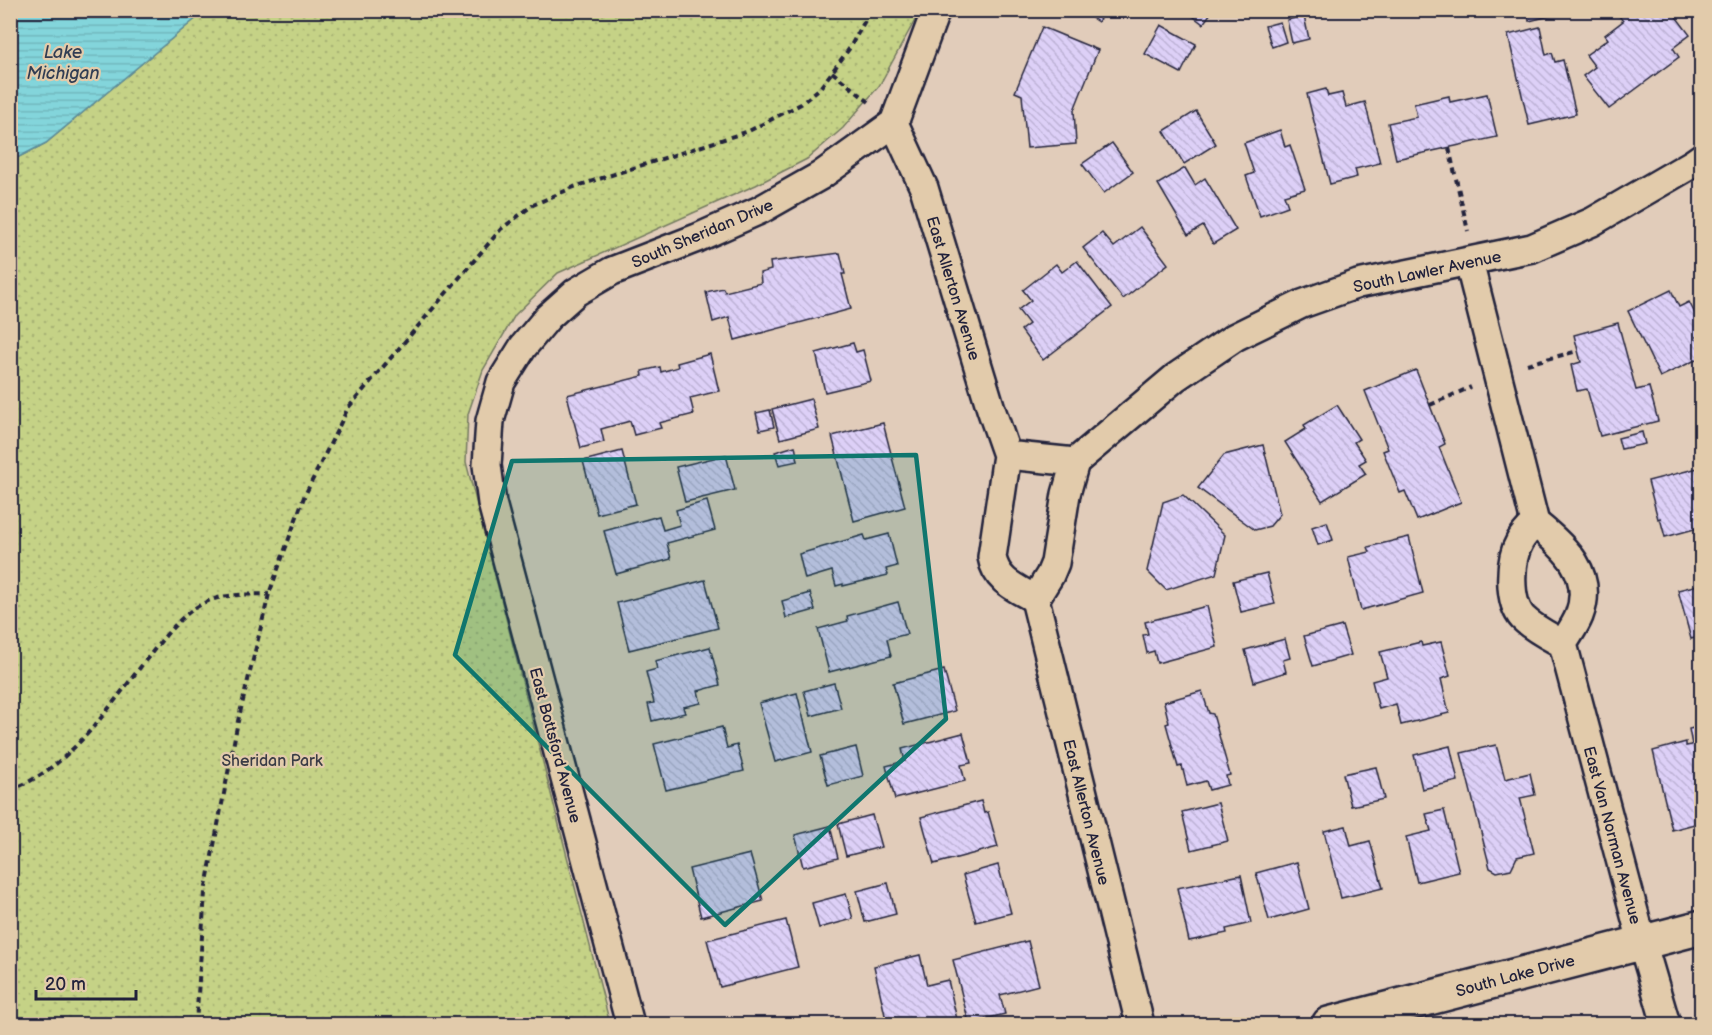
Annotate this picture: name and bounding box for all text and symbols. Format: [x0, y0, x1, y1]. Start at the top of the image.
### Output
water label: Lake Michigan [26, 42, 100, 84]
street label: South Sheridan Drive [629, 196, 777, 273]
street label: East Allerton Avenue [922, 214, 984, 363]
street label: South Lawler Avenue [1352, 247, 1504, 297]
street label: East Bottsford Avenue [525, 666, 585, 826]
street label: East Allerton Avenue [1058, 738, 1113, 888]
street label: East Van Norman Avenue [1579, 744, 1645, 927]
park label: Sheridan Park [221, 752, 323, 771]
street label: South Lake Drive [1454, 951, 1577, 1001]
scale bar [36, 963, 136, 1001]
text: 20 m [45, 974, 86, 995]

